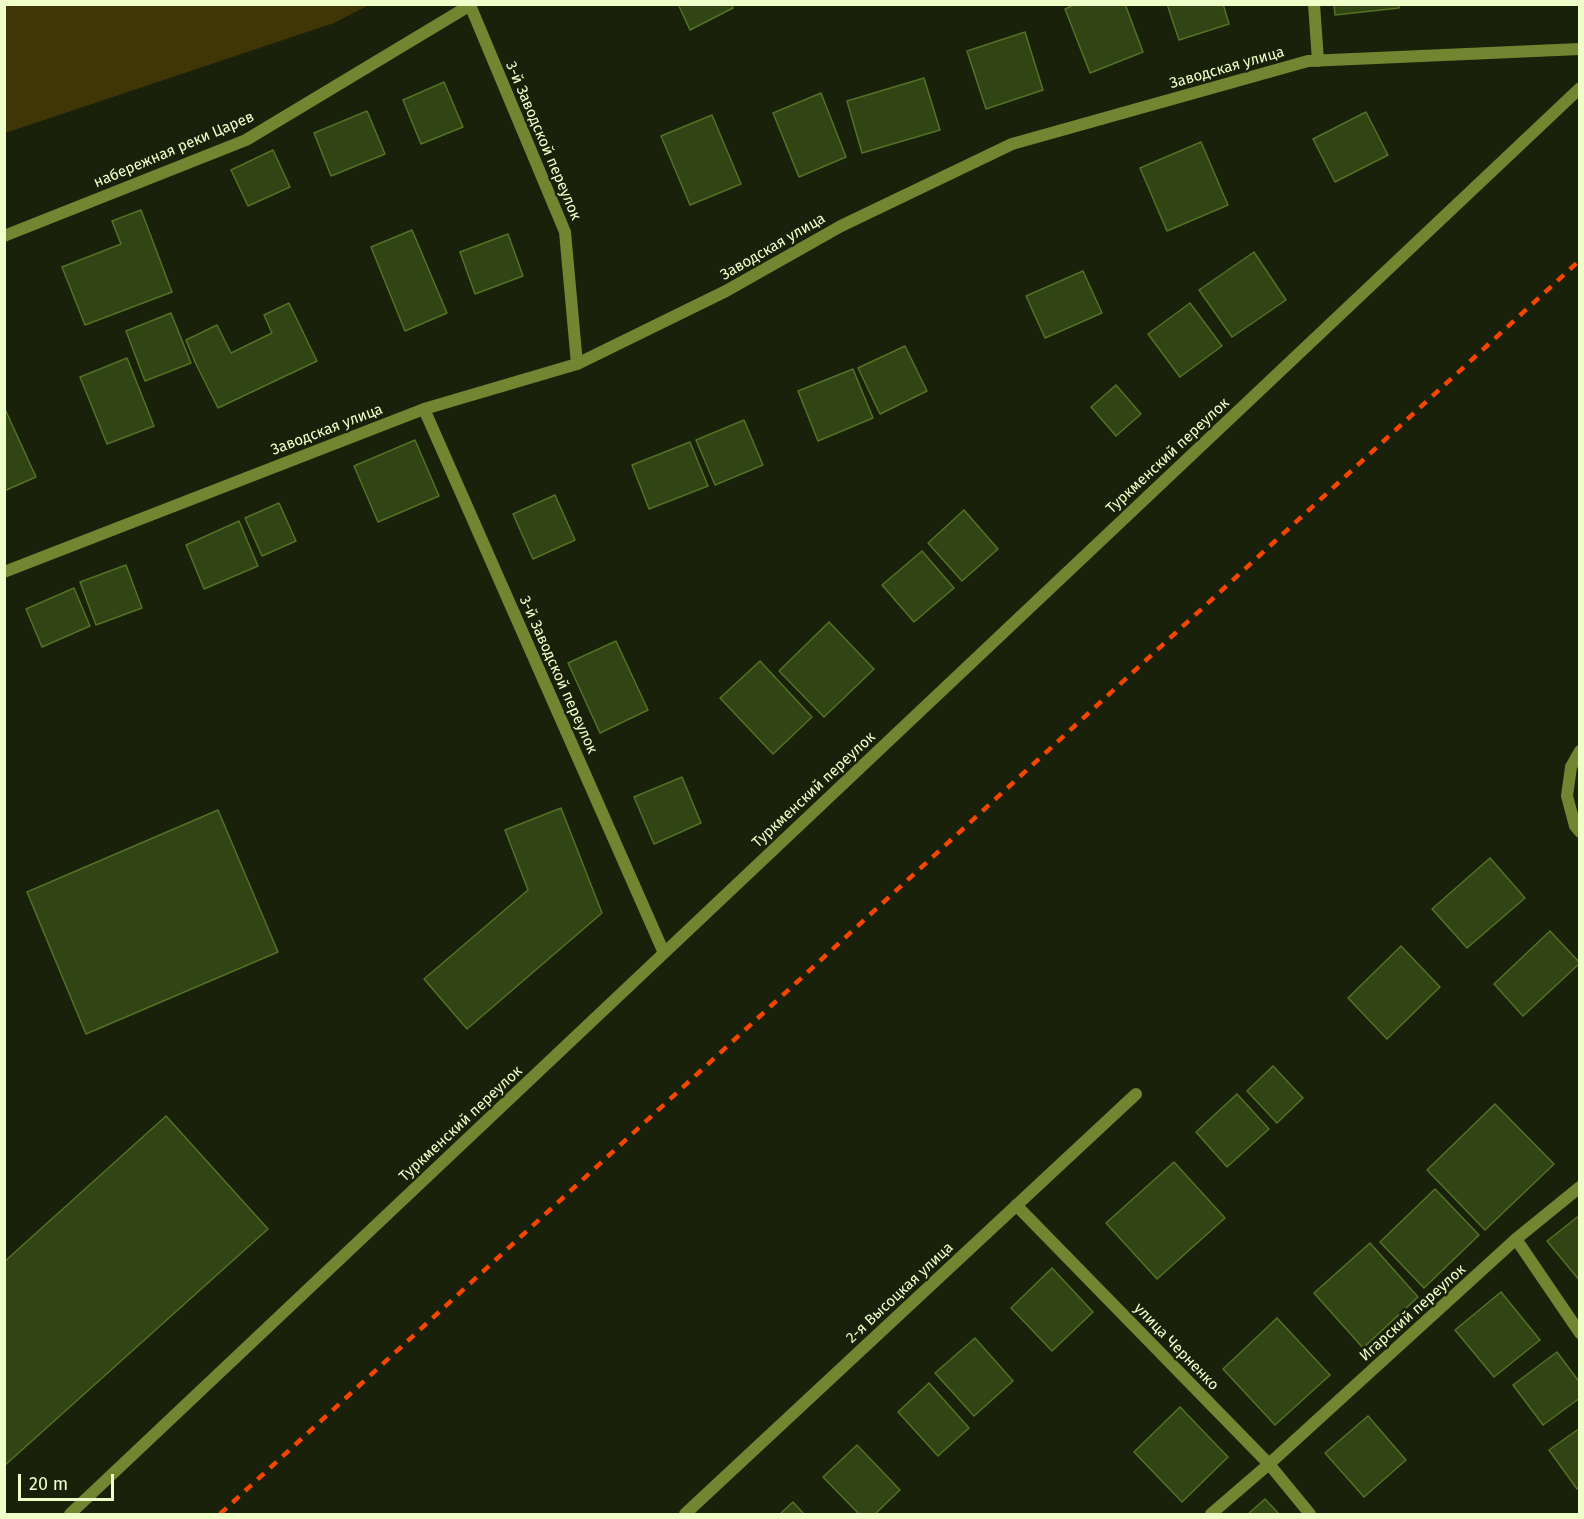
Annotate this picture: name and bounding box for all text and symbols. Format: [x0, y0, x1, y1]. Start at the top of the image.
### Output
street label: Заводская улица [1168, 43, 1286, 93]
street label: 3-й Заводской переулок [501, 59, 585, 223]
street label: набережная реки Царев [91, 108, 257, 192]
street label: Заводская улица [717, 210, 829, 284]
street label: Туркменский переулок [1103, 394, 1233, 518]
street label: Заводская улица [269, 400, 385, 460]
street label: 3-й Заводской переулок [515, 593, 601, 757]
street label: Туркменский переулок [749, 728, 879, 852]
street label: Туркменский переулок [396, 1062, 526, 1186]
street label: 2-я Высоцкая улица [843, 1239, 957, 1347]
street label: Игарский переулок [1356, 1261, 1470, 1365]
street label: улица Черненко [1130, 1300, 1222, 1394]
scale bar [21, 1462, 117, 1500]
text: 20 m [29, 1473, 68, 1495]

